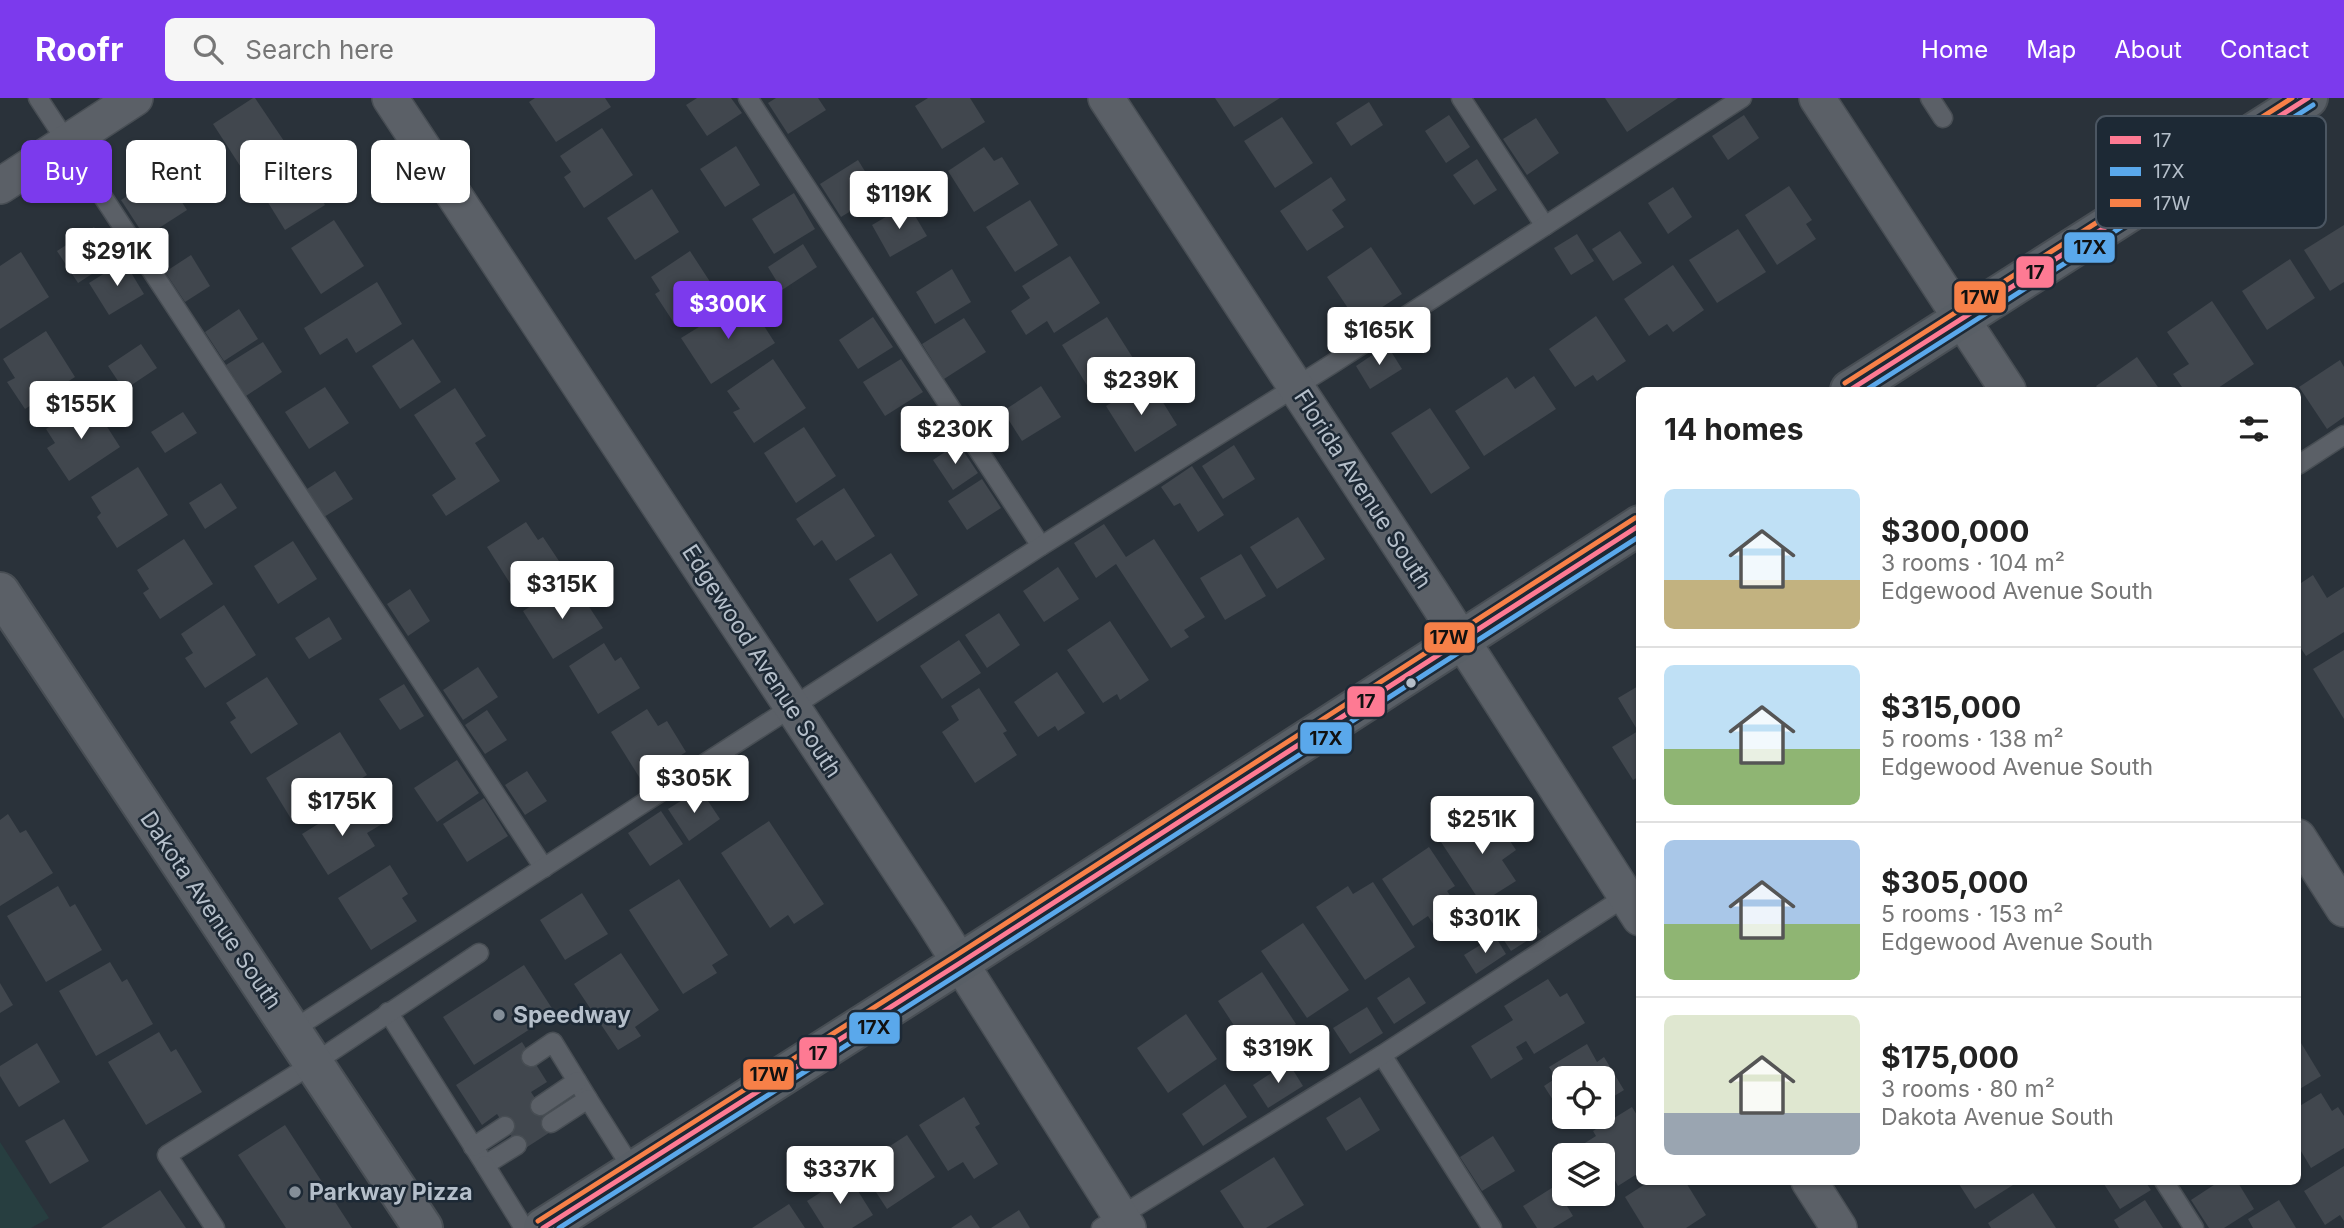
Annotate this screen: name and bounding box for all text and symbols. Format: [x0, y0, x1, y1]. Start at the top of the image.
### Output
search box [165, 18, 655, 81]
text: Roofr [35, 29, 123, 69]
icon: search [189, 30, 227, 68]
text: Search here [245, 34, 394, 65]
text: Home [1921, 35, 1988, 64]
text: Map [2026, 35, 2076, 64]
text: About [2114, 35, 2182, 64]
text: Contact [2220, 35, 2309, 64]
legend [2096, 116, 2326, 228]
text: 17 [2153, 129, 2171, 152]
chip: Buy [21, 140, 112, 203]
chip: Rent [126, 140, 226, 203]
chip: Filters [240, 140, 357, 203]
chip: New [371, 140, 470, 203]
text: 17X [2153, 160, 2184, 183]
pin: $119K [850, 172, 948, 231]
text: $119K [866, 180, 932, 208]
text: 17W [2153, 192, 2190, 215]
pin: $291K [68, 228, 166, 288]
line badge: 17X [2063, 231, 2116, 264]
text: 17X [2073, 236, 2107, 259]
text: $291K [82, 237, 152, 265]
line badge: 17 [2015, 255, 2055, 289]
text: 17 [2025, 261, 2045, 284]
line badge: 17W [1953, 280, 2007, 314]
pin: $300K [679, 282, 777, 341]
text: 17W [1961, 286, 2000, 309]
text: $300K [689, 290, 767, 318]
pin: $165K [1330, 308, 1428, 367]
text: $165K [1343, 316, 1415, 344]
pin: $239K [1092, 358, 1190, 417]
text: $239K [1103, 366, 1179, 394]
pin: $155K [32, 382, 130, 441]
street label: Florida Avenue South [1288, 384, 1438, 594]
text: $155K [46, 390, 116, 418]
pin: $230K [906, 406, 1004, 466]
icon: filters [2235, 410, 2273, 448]
text: 14 homes [1664, 411, 1803, 447]
text: $230K [917, 415, 993, 443]
text: $300,000 [1881, 513, 2029, 549]
icon: home [1720, 517, 1804, 601]
street label: Edgewood Avenue South [676, 539, 848, 783]
text: 3 rooms · 104 m² [1881, 549, 2065, 577]
pin: $315K [513, 561, 611, 621]
text: $315K [526, 570, 598, 598]
text: Edgewood Avenue South [1881, 577, 2153, 605]
line badge: 17W [1423, 621, 1476, 654]
text: 17W [1430, 626, 1469, 649]
unlabelled marker [1404, 676, 1418, 690]
line badge: 17 [1346, 685, 1386, 718]
text: $315,000 [1881, 689, 2021, 725]
text: 17 [1356, 690, 1376, 713]
icon: home [1720, 693, 1804, 777]
line badge: 17X [1299, 721, 1353, 755]
text: 5 rooms · 138 m² [1881, 725, 2064, 753]
text: 17X [1309, 727, 1343, 750]
text: Edgewood Avenue South [1881, 753, 2153, 781]
pin: $305K [645, 756, 743, 815]
text: $305K [656, 764, 732, 792]
pin: $175K [293, 778, 391, 838]
text: $175K [307, 787, 377, 815]
pin: $251K [1433, 796, 1531, 856]
text: $251K [1447, 805, 1517, 833]
street label: Dakota Avenue South [134, 806, 288, 1014]
text: $305,000 [1881, 864, 2029, 900]
icon: home [1720, 868, 1804, 952]
pin: $301K [1436, 896, 1534, 955]
text: 5 rooms · 153 m² [1881, 900, 2063, 928]
text: $301K [1449, 904, 1521, 932]
text: Edgewood Avenue South [1881, 928, 2153, 956]
place label: Speedway [513, 1001, 631, 1029]
marker: Speedway [491, 1007, 507, 1023]
line badge: 17X [848, 1011, 901, 1045]
text: 17X [857, 1016, 891, 1039]
pin: $319K [1229, 1026, 1327, 1085]
text: $319K [1242, 1034, 1314, 1062]
line badge: 17 [798, 1036, 838, 1070]
text: $175,000 [1881, 1039, 2019, 1075]
text: 17 [808, 1042, 828, 1065]
icon: home [1720, 1043, 1804, 1127]
line badge: 17W [742, 1058, 795, 1091]
text: 17W [750, 1063, 789, 1086]
map controls [1552, 1066, 1615, 1206]
button: locate [1552, 1066, 1615, 1129]
text: 3 rooms · 80 m² [1881, 1075, 2055, 1103]
text: Dakota Avenue South [1881, 1103, 2114, 1131]
button: layers [1552, 1143, 1615, 1206]
pin: $337K [791, 1146, 889, 1206]
text: $337K [803, 1155, 877, 1183]
place label: Parkway Pizza [309, 1178, 473, 1206]
marker: Parkway Pizza [287, 1184, 303, 1200]

